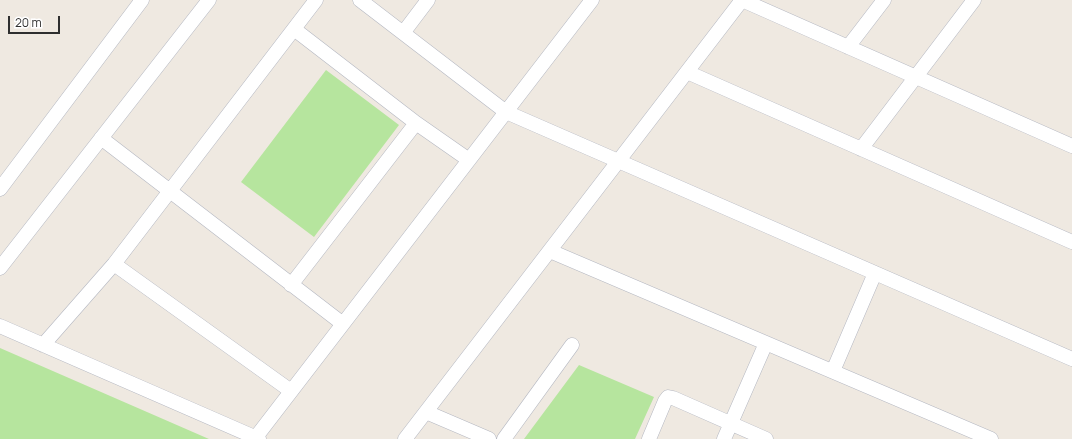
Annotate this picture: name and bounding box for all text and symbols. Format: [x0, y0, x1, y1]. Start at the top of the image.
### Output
scale bar [10, 8, 62, 34]
text: 20 m [15, 14, 42, 31]

